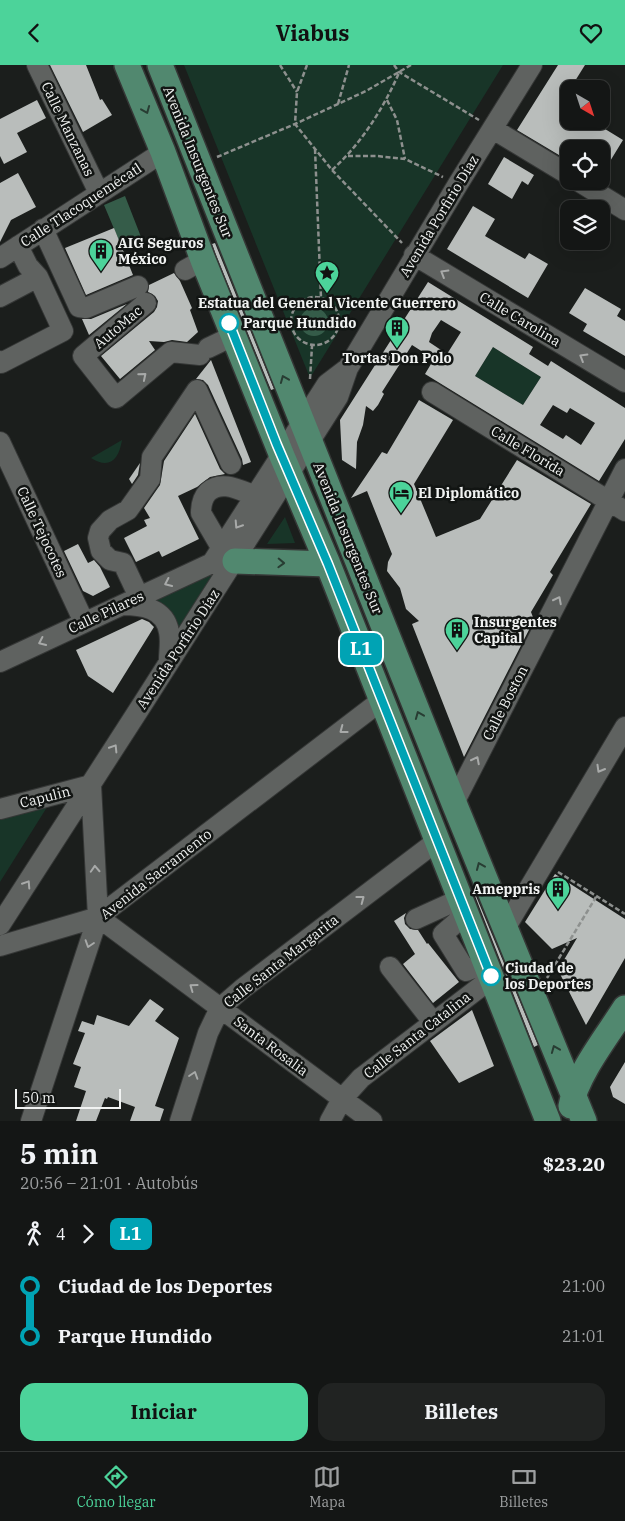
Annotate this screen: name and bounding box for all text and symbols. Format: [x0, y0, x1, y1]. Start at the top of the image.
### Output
text: Viabus [276, 18, 349, 47]
icon: back [20, 19, 48, 47]
icon: heart [577, 19, 605, 47]
street label: Calle Manzanas [37, 79, 99, 179]
north arrow [560, 80, 610, 130]
map controls [560, 80, 610, 250]
street label: Avenida Insurgentes Sur [159, 84, 237, 241]
one-way arrow [139, 105, 150, 114]
button: locate [560, 140, 610, 190]
street label: Avenida Porfirio Díaz [395, 152, 483, 280]
street label: Calle Tlacoquemécatl [17, 159, 145, 251]
button: layers [560, 200, 610, 250]
place label: AIG Seguros México [118, 234, 203, 268]
building icon: AIG Seguros México [88, 238, 114, 272]
place icon: Estatua del General Vicente Guerrero [314, 260, 340, 294]
one-way arrow [440, 270, 449, 280]
street label: Calle Carolina [476, 288, 564, 350]
place label: Estatua del General Vicente Guerrero [198, 294, 456, 312]
street label: AutoMac [90, 301, 146, 353]
marker: Parque Hundido [219, 313, 239, 333]
place label: Parque Hundido [243, 314, 356, 332]
building icon: Tortas Don Polo [384, 315, 410, 349]
place label: Tortas Don Polo [342, 349, 452, 367]
one-way arrow [580, 353, 589, 363]
one-way arrow [137, 372, 146, 381]
one-way arrow [280, 375, 291, 384]
street label: Calle Florida [488, 422, 569, 480]
street label: Avenida Insurgentes Sur [309, 460, 387, 617]
hotel icon: El Diplomático [388, 480, 414, 514]
street label: Calle Tejocotes [13, 484, 71, 580]
place label: El Diplomático [418, 484, 519, 502]
one-way arrow [234, 519, 244, 528]
one-way arrow [278, 557, 286, 568]
one-way arrow [164, 577, 173, 588]
street label: Avenida Porfirio Díaz [133, 586, 223, 712]
street label: Calle Pilares [65, 587, 147, 637]
one-way arrow [552, 596, 562, 605]
place label: Insurgentes Capital [474, 613, 557, 647]
building icon: Insurgentes Capital [444, 617, 470, 651]
line badge: L1 [338, 633, 384, 665]
one-way arrow [38, 636, 47, 646]
text: L1 [350, 637, 372, 660]
street label: Calle Boston [478, 663, 532, 743]
one-way arrow [415, 712, 425, 720]
one-way arrow [340, 724, 349, 732]
one-way arrow [108, 744, 118, 753]
one-way arrow [470, 756, 480, 765]
one-way arrow [597, 763, 607, 772]
street label: Capulin [18, 782, 72, 812]
street label: Avenida Sacramento [97, 825, 215, 923]
one-way arrow [476, 862, 486, 871]
one-way arrow [90, 864, 101, 872]
building icon: Ameppris [545, 876, 571, 910]
place label: Ameppris [472, 880, 540, 898]
one-way arrow [20, 881, 30, 890]
one-way arrow [355, 896, 364, 904]
street label: Calle Santa Margarita [220, 910, 342, 1011]
one-way arrow [85, 940, 95, 948]
place label: Ciudad de los Deportes [505, 959, 591, 993]
marker: Ciudad de los Deportes [481, 966, 501, 986]
one-way arrow [190, 985, 199, 993]
street label: Calle Santa Catalina [360, 987, 474, 1082]
street label: Santa Rosalia [230, 1012, 312, 1080]
one-way arrow [551, 1045, 561, 1054]
one-way arrow [189, 1071, 199, 1079]
scale bar [15, 1086, 121, 1109]
text: 50 m [22, 1089, 55, 1107]
text: 5 min [20, 1135, 98, 1172]
text: $23.20 [543, 1152, 605, 1176]
text: 20:56 – 21:01 · Autobús [20, 1173, 198, 1193]
icon: walk [20, 1220, 48, 1248]
icon: forward [74, 1220, 102, 1248]
text: L1 [120, 1222, 142, 1245]
text: 4 [56, 1224, 66, 1244]
text: Ciudad de los Deportes [58, 1274, 272, 1298]
text: 21:00 [562, 1276, 605, 1296]
text: Parque Hundido [58, 1324, 212, 1348]
text: 21:01 [562, 1326, 605, 1346]
button: Iniciar [20, 1383, 308, 1441]
button: Billetes [318, 1383, 605, 1441]
tab: Cómo llegar [77, 1463, 156, 1511]
tab: Mapa [309, 1463, 345, 1511]
tab: Billetes [499, 1463, 548, 1511]

